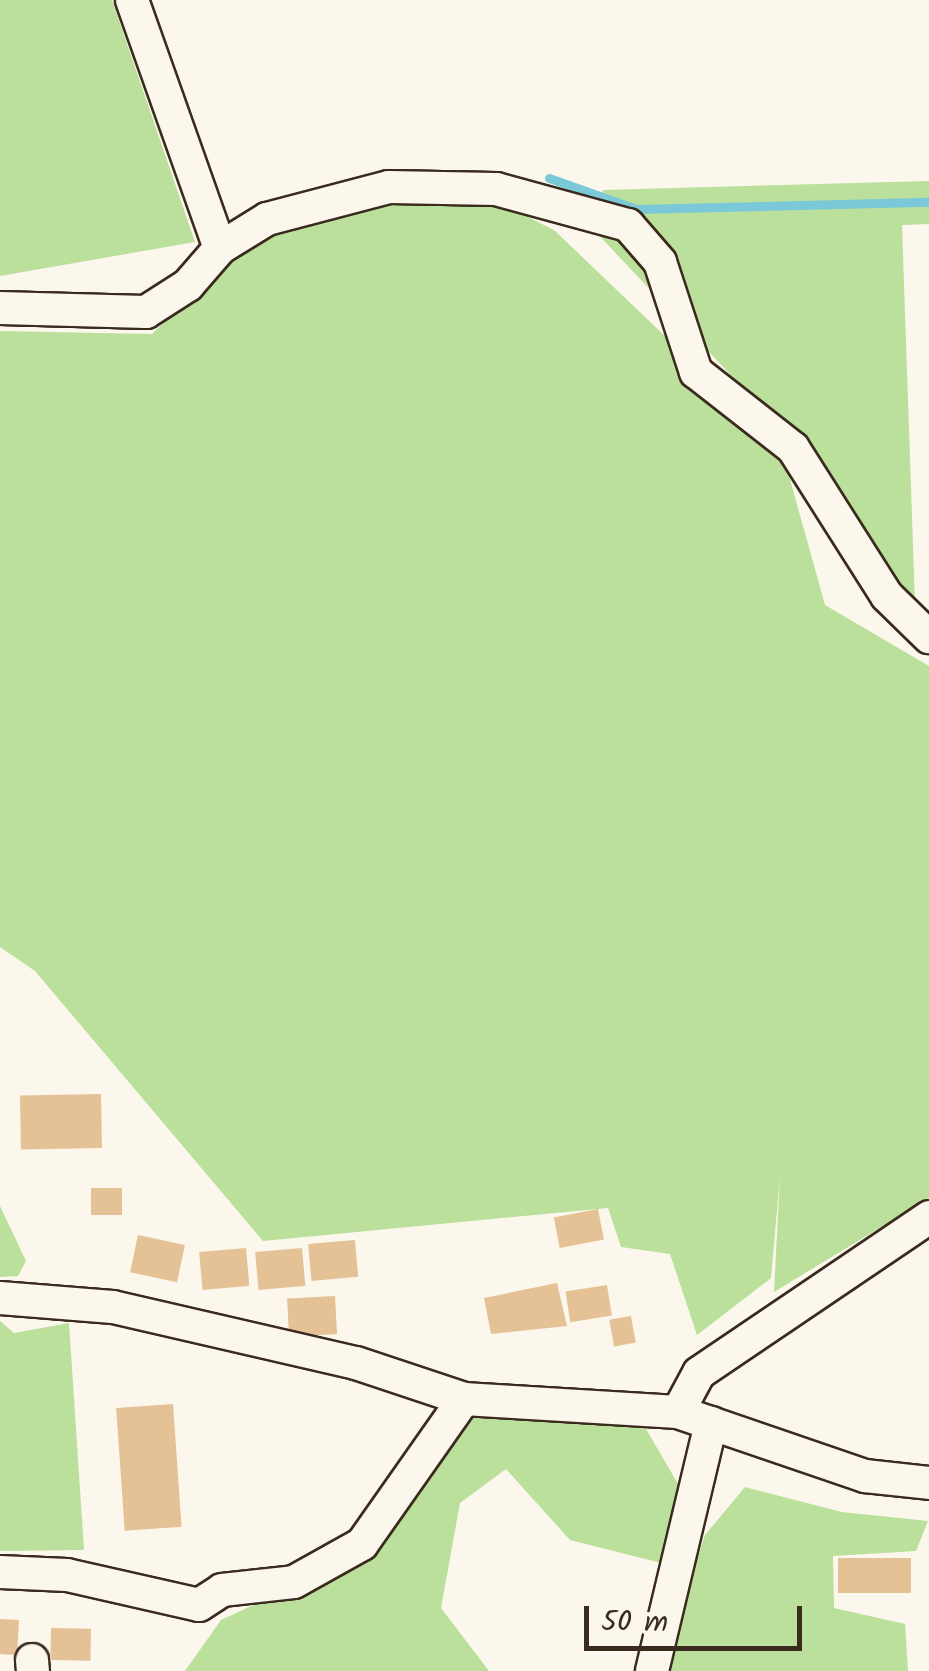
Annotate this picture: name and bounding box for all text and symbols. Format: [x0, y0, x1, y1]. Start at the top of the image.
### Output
scale bar [589, 1586, 806, 1648]
text: 50 m [601, 1599, 668, 1647]

